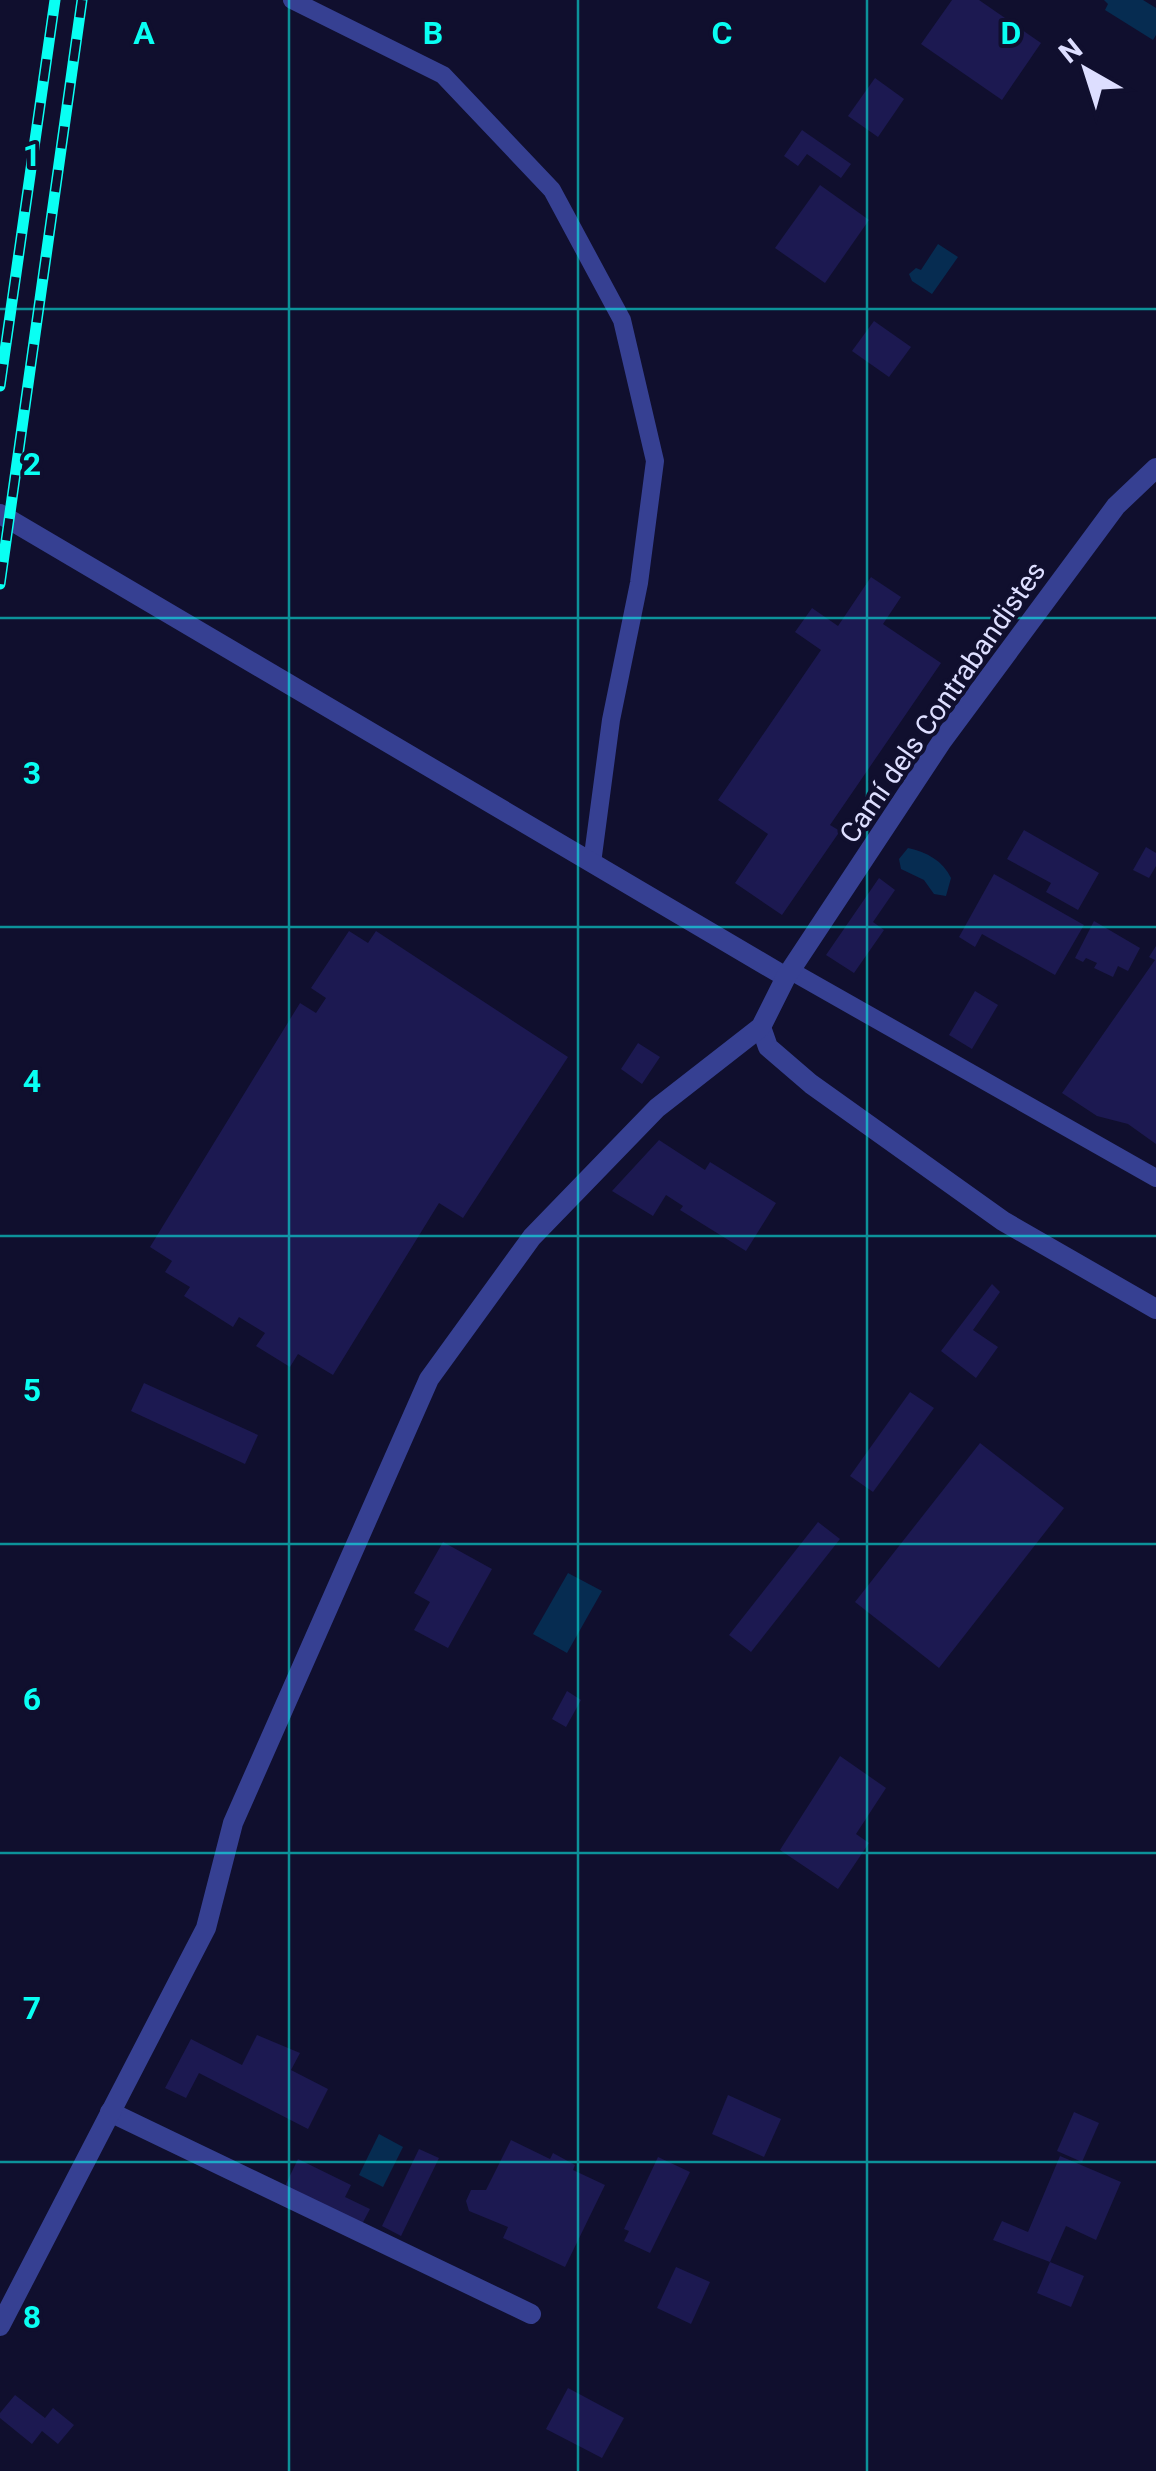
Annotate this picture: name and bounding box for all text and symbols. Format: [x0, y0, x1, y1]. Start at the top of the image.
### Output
text: A [133, 14, 155, 52]
text: B [423, 14, 443, 52]
text: C [712, 14, 732, 52]
text: D [1001, 14, 1021, 52]
north arrow [1036, 20, 1136, 120]
text: N [1053, 32, 1089, 70]
text: 1 [23, 136, 41, 174]
text: 2 [23, 445, 41, 483]
street label: Camí dels Contrabandistes [833, 555, 1052, 849]
text: 3 [23, 754, 41, 792]
text: 4 [23, 1062, 41, 1100]
text: 5 [23, 1371, 41, 1409]
text: 6 [23, 1680, 41, 1718]
text: 7 [23, 1989, 41, 2027]
text: 8 [23, 2298, 41, 2336]

